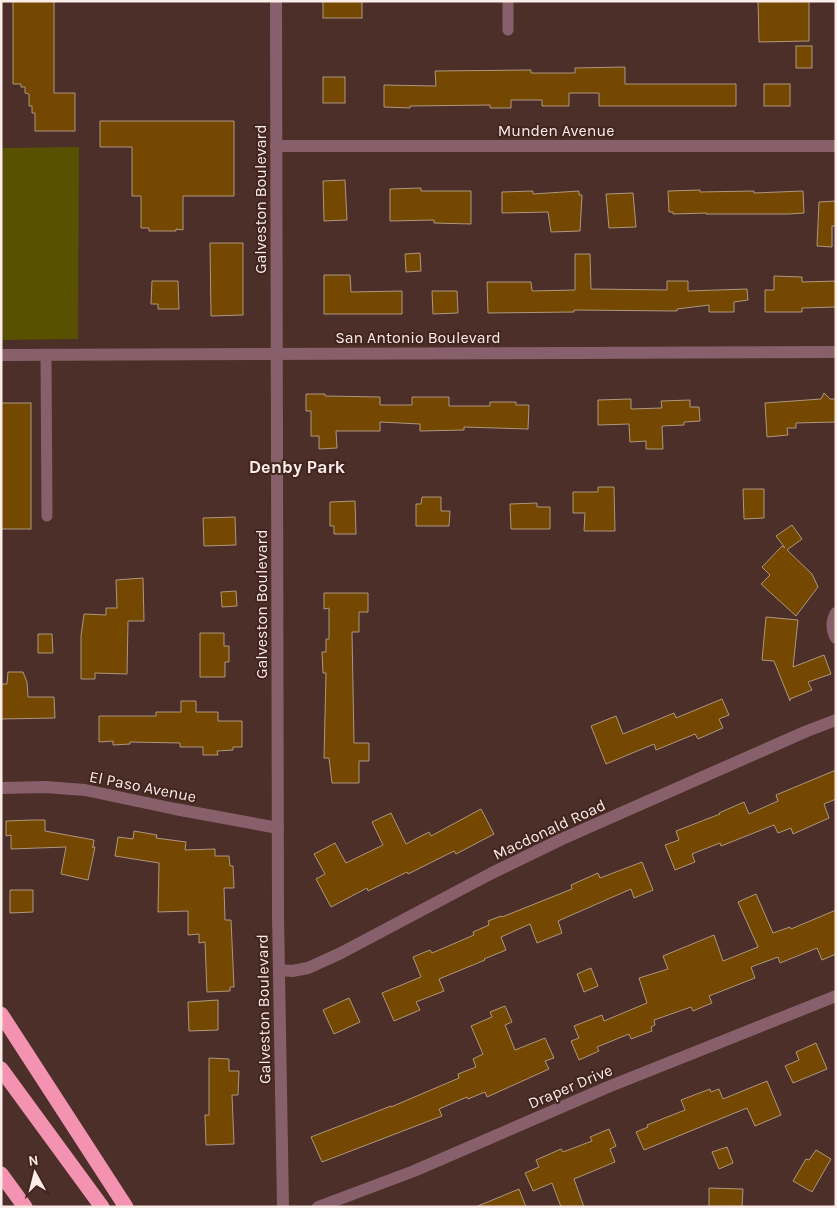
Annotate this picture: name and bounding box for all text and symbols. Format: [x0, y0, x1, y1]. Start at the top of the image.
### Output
street label: Munden Avenue [498, 121, 614, 140]
street label: Galveston Boulevard [251, 124, 270, 274]
street label: San Antonio Boulevard [335, 328, 501, 347]
district label: Denby Park [249, 456, 346, 478]
street label: Galveston Boulevard [252, 529, 271, 679]
street label: El Paso Avenue [88, 767, 198, 806]
street label: Macdonald Road [490, 795, 608, 864]
street label: Galveston Boulevard [253, 934, 274, 1084]
street label: Draper Drive [525, 1060, 615, 1113]
north arrow [10, 1148, 60, 1198]
text: N [27, 1152, 39, 1170]

